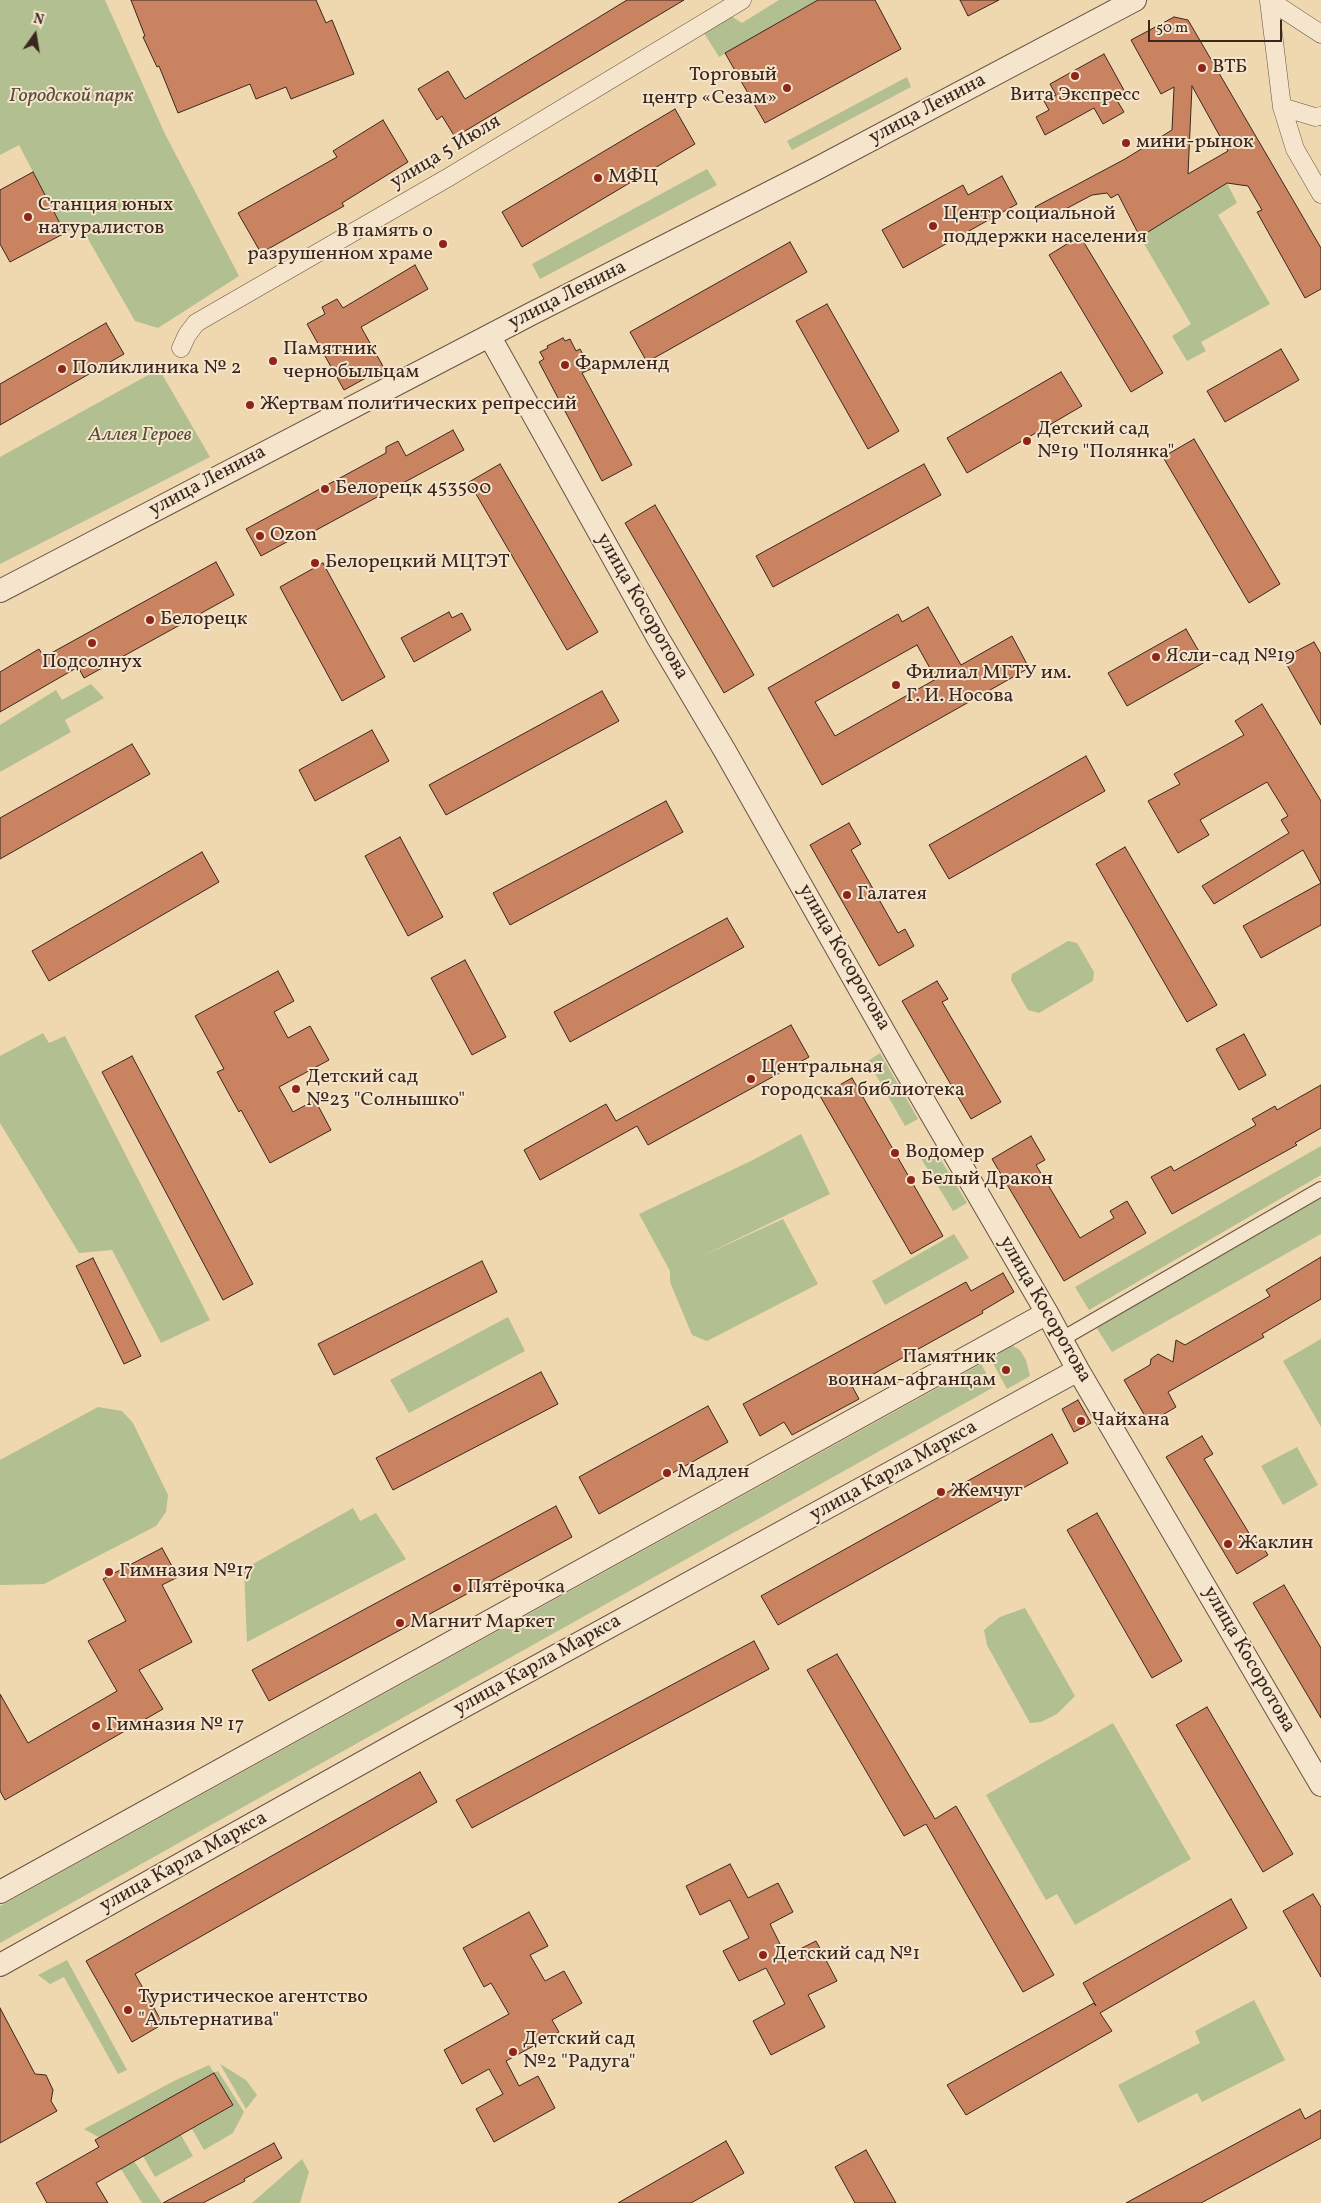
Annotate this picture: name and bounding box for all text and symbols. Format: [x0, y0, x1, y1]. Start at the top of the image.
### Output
text: N [31, 9, 46, 30]
north arrow [10, 10, 60, 60]
scale bar [1151, 10, 1285, 42]
text: 50 m [1156, 18, 1188, 39]
place label: ВТБ [1212, 56, 1247, 80]
marker: ВТБ [1196, 62, 1208, 74]
place label: Торговый центр «Сезам» [642, 64, 777, 111]
street label: улица Ленина [865, 69, 991, 151]
marker: Вита Экспресс [1069, 70, 1081, 82]
marker: Торговый центр «Сезам» [781, 82, 793, 94]
place label: Вита Экспресс [1010, 84, 1140, 108]
park label: Городской парк [9, 85, 133, 109]
street label: улица 5 Июля [386, 111, 506, 195]
place label: мини-рынок [1136, 131, 1254, 155]
marker: мини-рынок [1120, 137, 1132, 149]
place label: МФЦ [608, 166, 658, 190]
marker: МФЦ [592, 172, 604, 184]
place label: Станция юных натуралистов [38, 194, 173, 241]
place label: Центр социальной поддержки населения [943, 203, 1147, 250]
marker: Станция юных натуралистов [22, 211, 34, 223]
place label: В память о разрушенном храме [247, 220, 433, 267]
marker: Центр социальной поддержки населения [927, 220, 939, 232]
marker: В память о разрушенном храме [437, 238, 449, 250]
street label: улица Ленина [505, 256, 631, 336]
place label: Памятник чернобыльцам [283, 338, 419, 385]
place label: Фармленд [575, 353, 669, 377]
marker: Памятник чернобыльцам [267, 355, 279, 367]
place label: Поликлиника № 2 [72, 357, 241, 381]
marker: Фармленд [559, 359, 571, 371]
marker: Поликлиника № 2 [56, 363, 68, 375]
place label: Жертвам политических репрессий [260, 393, 577, 417]
marker: Жертвам политических репрессий [244, 399, 256, 411]
place label: Детский сад №19 "Полянка" [1037, 418, 1174, 465]
park label: Аллея Героев [88, 424, 192, 448]
marker: Детский сад №19 "Полянка" [1021, 435, 1033, 447]
street label: улица Ленина [145, 441, 271, 523]
place label: Белорецк 453500 [335, 477, 491, 501]
marker: Белорецк 453500 [319, 483, 331, 495]
place label: Ozon [270, 524, 317, 548]
street label: улица Косоротова [589, 529, 693, 685]
marker: Ozon [254, 530, 266, 542]
place label: Белорецкий МЦТЭТ [325, 551, 510, 575]
marker: Белорецкий МЦТЭТ [309, 557, 321, 569]
place label: Белорецк [160, 608, 247, 632]
marker: Белорецк [144, 614, 156, 626]
marker: Подсолнух [86, 637, 98, 649]
place label: Ясли-сад №19 [1166, 645, 1295, 669]
place label: Подсолнух [42, 651, 142, 675]
marker: Ясли-сад №19 [1150, 651, 1162, 663]
place label: Филиал МГТУ им. Г. И. Носова [906, 662, 1071, 709]
marker: Филиал МГТУ им. Г. И. Носова [890, 679, 902, 691]
street label: улица Косоротова [791, 880, 895, 1036]
place label: Галатея [857, 883, 927, 907]
marker: Галатея [841, 889, 853, 901]
place label: Центральная городская библиотека [761, 1056, 965, 1103]
place label: Детский сад №23 "Солнышко" [306, 1066, 465, 1113]
marker: Центральная городская библиотека [745, 1073, 757, 1085]
marker: Детский сад №23 "Солнышко" [290, 1083, 302, 1095]
place label: Водомер [905, 1141, 984, 1165]
marker: Водомер [889, 1147, 901, 1159]
place label: Белый Дракон [921, 1168, 1053, 1192]
marker: Белый Дракон [905, 1174, 917, 1186]
street label: улица Косоротова [992, 1232, 1096, 1388]
place label: Памятник воинам-афганцам [828, 1346, 996, 1393]
marker: Памятник воинам-афганцам [1000, 1364, 1012, 1376]
place label: Чайхана [1091, 1409, 1170, 1433]
marker: Чайхана [1075, 1415, 1087, 1427]
street label: улица Карла Маркса [806, 1416, 982, 1528]
place label: Мадлен [677, 1461, 749, 1485]
marker: Мадлен [661, 1467, 673, 1479]
place label: Жемчуг [951, 1480, 1023, 1504]
marker: Жемчуг [935, 1486, 947, 1498]
place label: Жаклин [1238, 1532, 1313, 1556]
marker: Жаклин [1222, 1538, 1234, 1550]
place label: Гимназия №17 [119, 1560, 253, 1584]
marker: Гимназия №17 [103, 1566, 115, 1578]
place label: Пятёрочка [467, 1576, 565, 1600]
marker: Пятёрочка [451, 1582, 463, 1594]
street label: улица Косоротова [1196, 1582, 1300, 1738]
street label: улица Карла Маркса [450, 1610, 626, 1722]
place label: Магнит Маркет [410, 1611, 555, 1635]
marker: Магнит Маркет [394, 1617, 406, 1629]
place label: Гимназия № 17 [106, 1714, 244, 1738]
marker: Гимназия № 17 [90, 1720, 102, 1732]
street label: улица Карла Маркса [96, 1807, 272, 1919]
place label: Детский сад №1 [773, 1943, 920, 1967]
marker: Детский сад №1 [757, 1949, 769, 1961]
place label: Туристическое агентство "Альтернатива" [138, 1986, 368, 2033]
marker: Туристическое агентство "Альтернатива" [122, 2004, 134, 2016]
place label: Детский сад №2 "Радуга" [523, 2028, 636, 2075]
marker: Детский сад №2 "Радуга" [507, 2046, 519, 2058]

